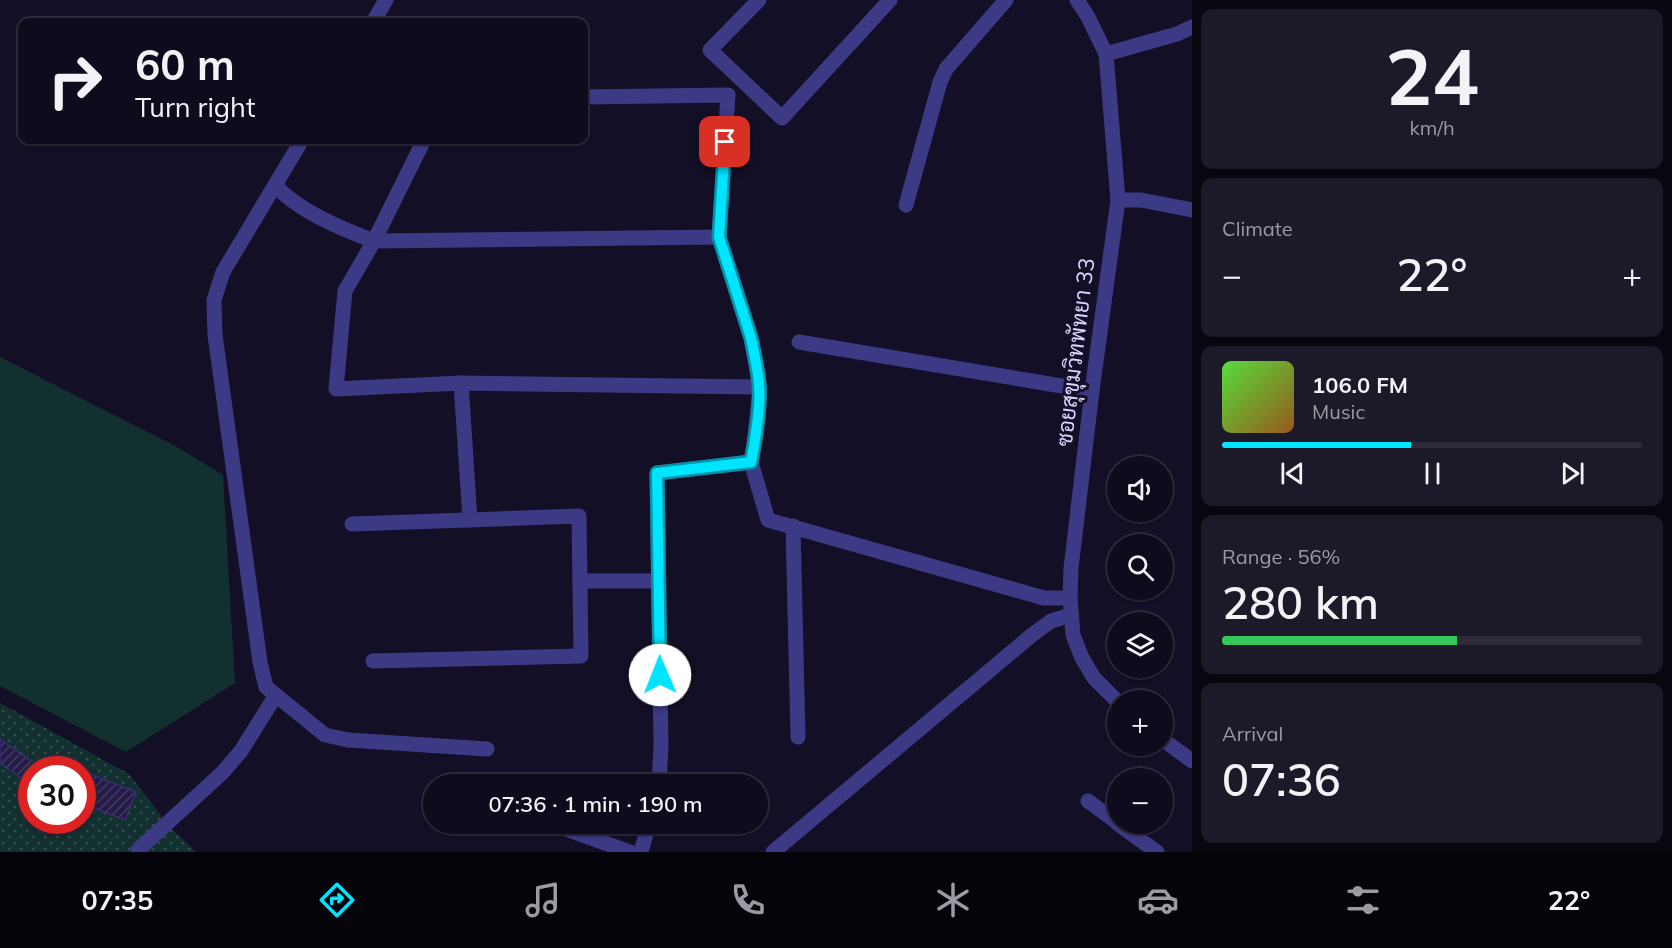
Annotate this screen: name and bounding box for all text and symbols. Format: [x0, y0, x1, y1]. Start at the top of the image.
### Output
text: 24 [1385, 27, 1479, 125]
text: 60 m [135, 38, 235, 91]
icon: right [36, 42, 114, 120]
text: Turn right [135, 90, 255, 124]
text: km/h [1409, 115, 1455, 140]
pin [699, 116, 750, 167]
icon: arrive [708, 125, 741, 158]
text: Climate [1222, 216, 1293, 241]
text: 22° [1397, 246, 1467, 302]
text: − [1222, 254, 1242, 295]
text: + [1622, 254, 1642, 295]
street label: ซอยสุขุมวิทพัทยา 33 [1050, 256, 1102, 448]
text: 106.0 FM [1312, 371, 1408, 399]
text: Music [1312, 399, 1365, 424]
map controls [1107, 456, 1173, 834]
button: sound [1107, 456, 1173, 522]
icon: previous [1276, 457, 1309, 490]
icon: pause [1416, 457, 1449, 490]
icon: next [1556, 457, 1589, 490]
button: search [1107, 534, 1173, 600]
text: Range · 56% [1222, 544, 1340, 569]
text: 280 km [1222, 574, 1379, 630]
button: layers [1107, 612, 1173, 678]
position arrow [628, 643, 692, 707]
button: + [1107, 690, 1173, 756]
text: Arrival [1222, 721, 1283, 746]
text: 07:36 [1222, 751, 1341, 807]
speed limit sign: 30 [18, 756, 96, 834]
button: − [1107, 768, 1173, 834]
text: 07:36 · 1 min · 190 m [488, 790, 703, 818]
icon: directions [316, 879, 358, 921]
icon: music [522, 879, 564, 921]
icon: phone [727, 879, 769, 921]
icon: climate [932, 879, 974, 921]
icon: car [1137, 879, 1179, 921]
icon: filters [1342, 879, 1384, 921]
text: 07:35 [82, 883, 153, 917]
text: 22° [1548, 883, 1590, 917]

